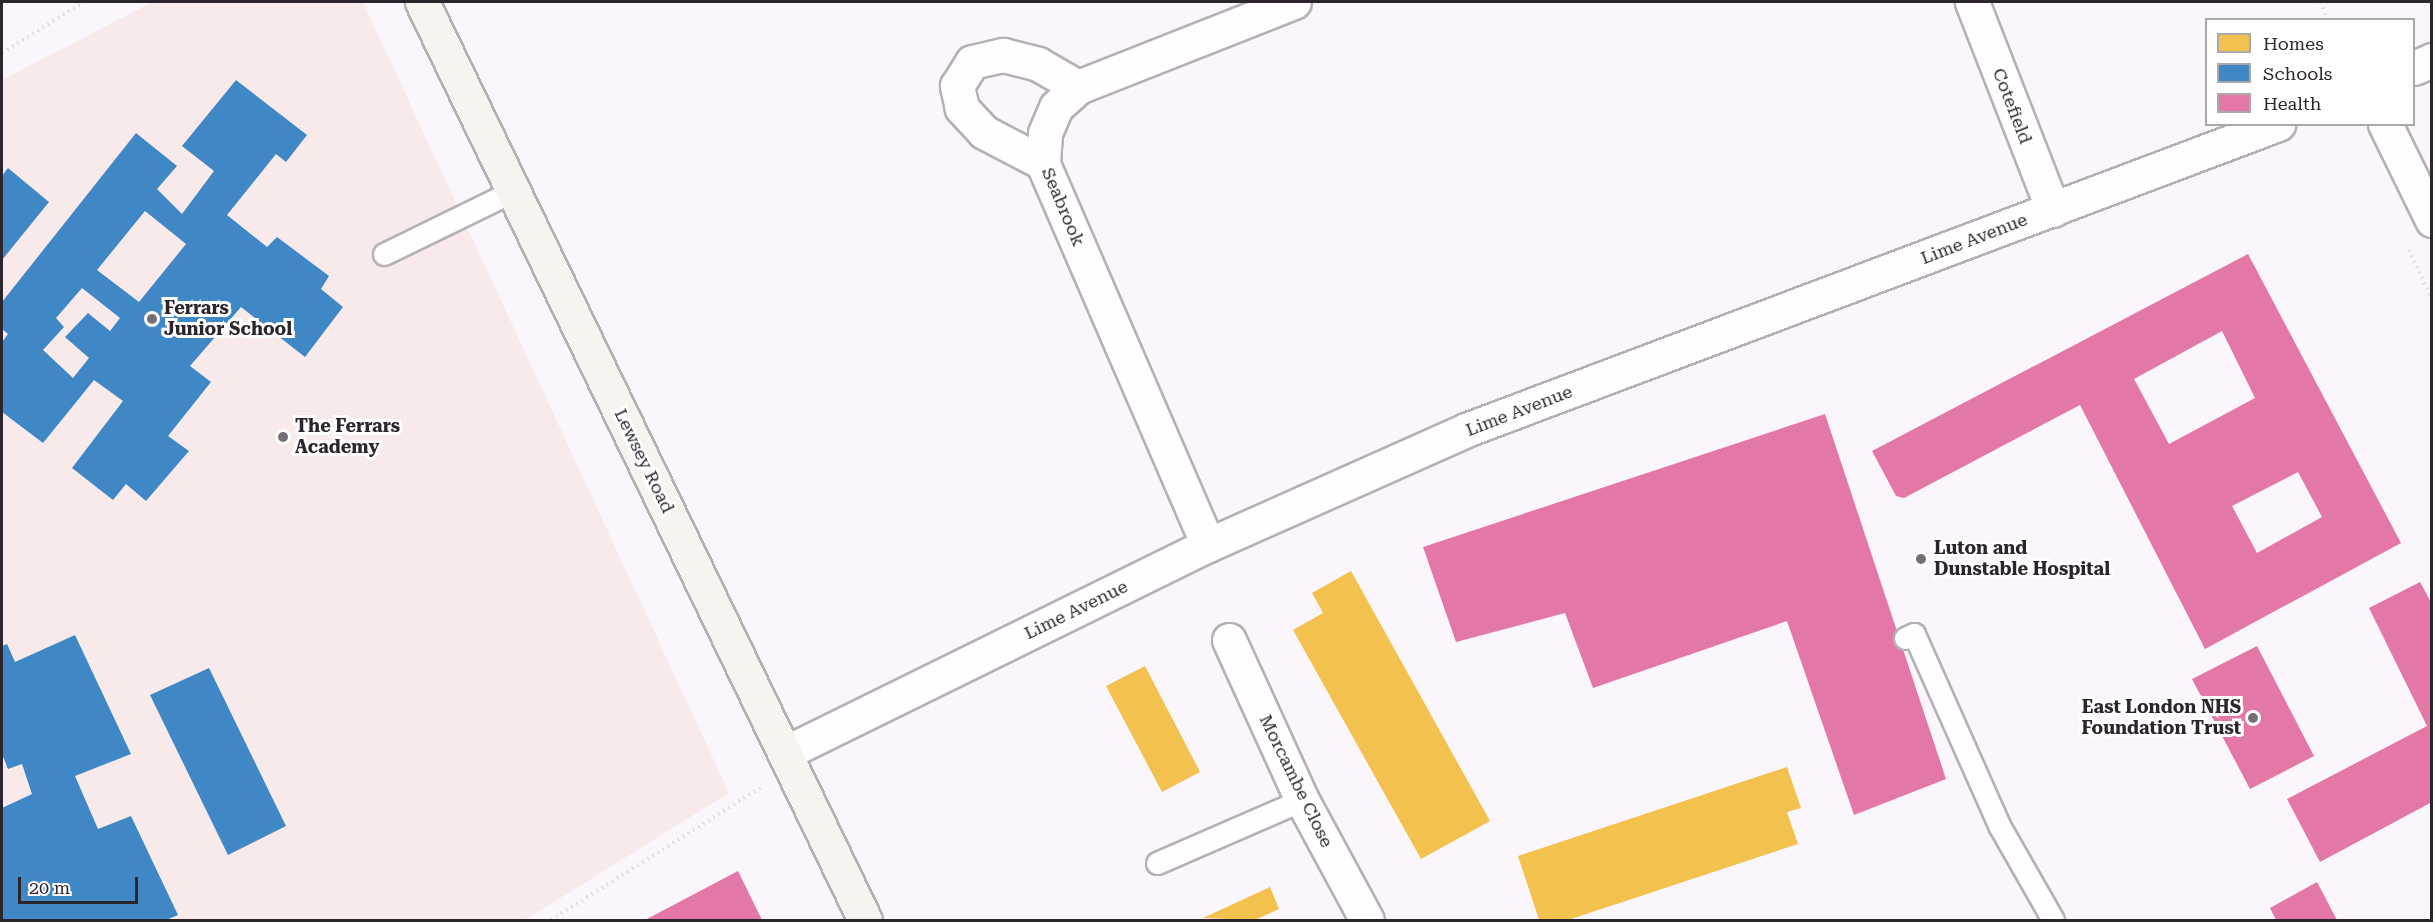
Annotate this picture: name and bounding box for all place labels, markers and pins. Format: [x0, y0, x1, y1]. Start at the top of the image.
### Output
place label: Ferrars Junior School [164, 298, 292, 340]
marker: Ferrars Junior School [145, 312, 159, 326]
place label: The Ferrars Academy [295, 416, 400, 458]
marker: The Ferrars Academy [276, 430, 290, 444]
place label: Luton and Dunstable Hospital [1934, 538, 2110, 580]
marker: Luton and Dunstable Hospital [1912, 550, 1930, 568]
place label: East London NHS Foundation Trust [2081, 697, 2241, 740]
marker: East London NHS Foundation Trust [2246, 711, 2260, 725]

